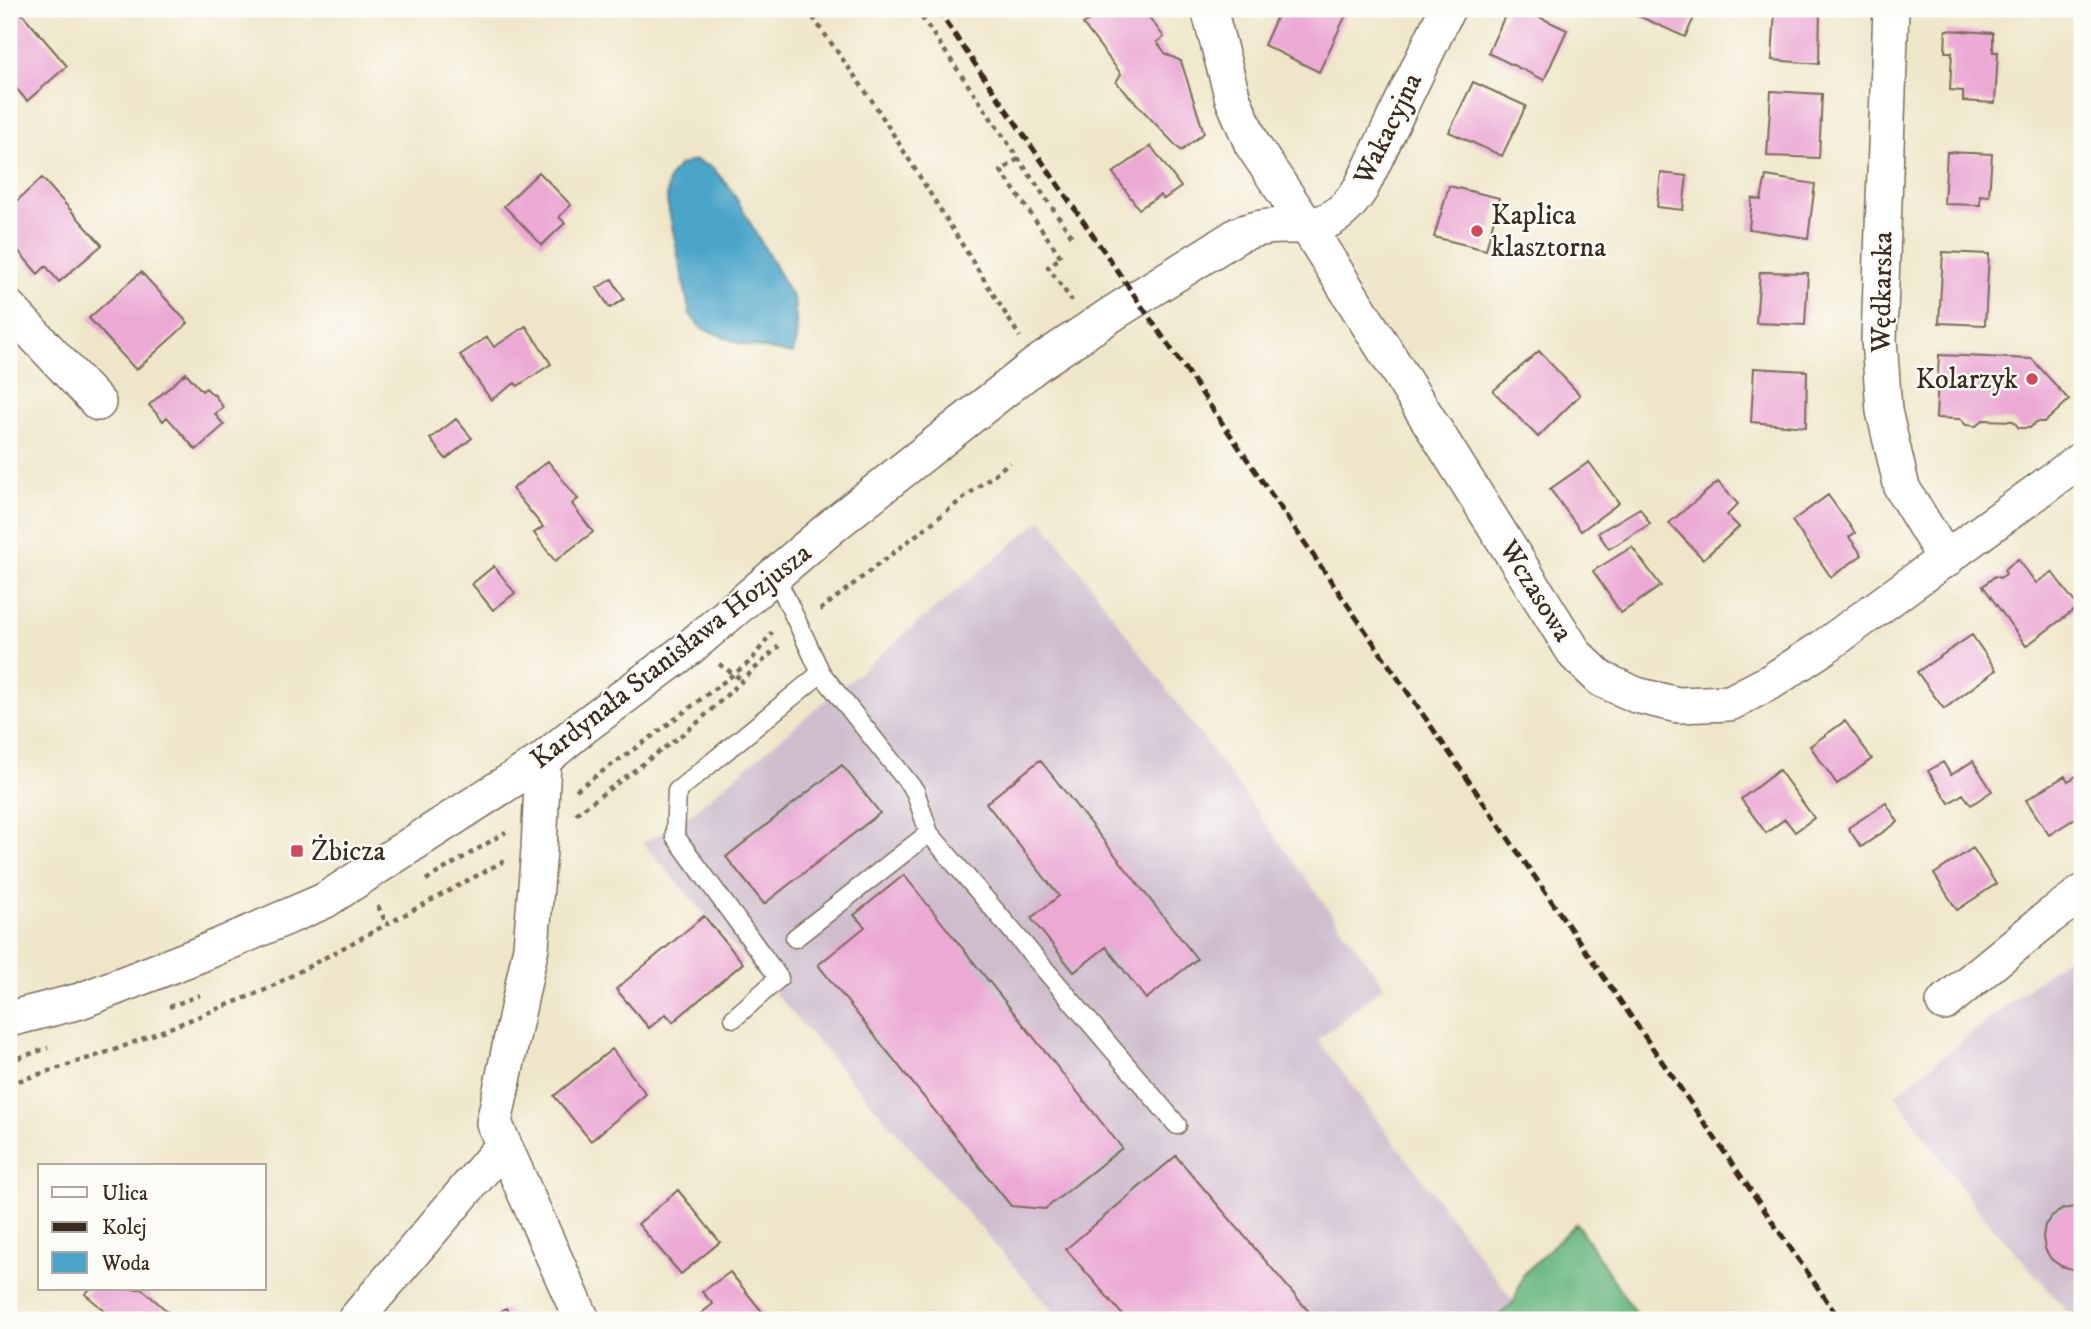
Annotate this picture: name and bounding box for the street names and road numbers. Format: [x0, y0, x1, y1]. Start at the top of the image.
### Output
street label: Wakacyjna [1345, 67, 1430, 192]
street label: Wędkarska [1863, 231, 1901, 354]
street label: Wczasowa [1491, 533, 1581, 648]
street label: Kardynała Stanisława Hozjusza [524, 535, 819, 777]

